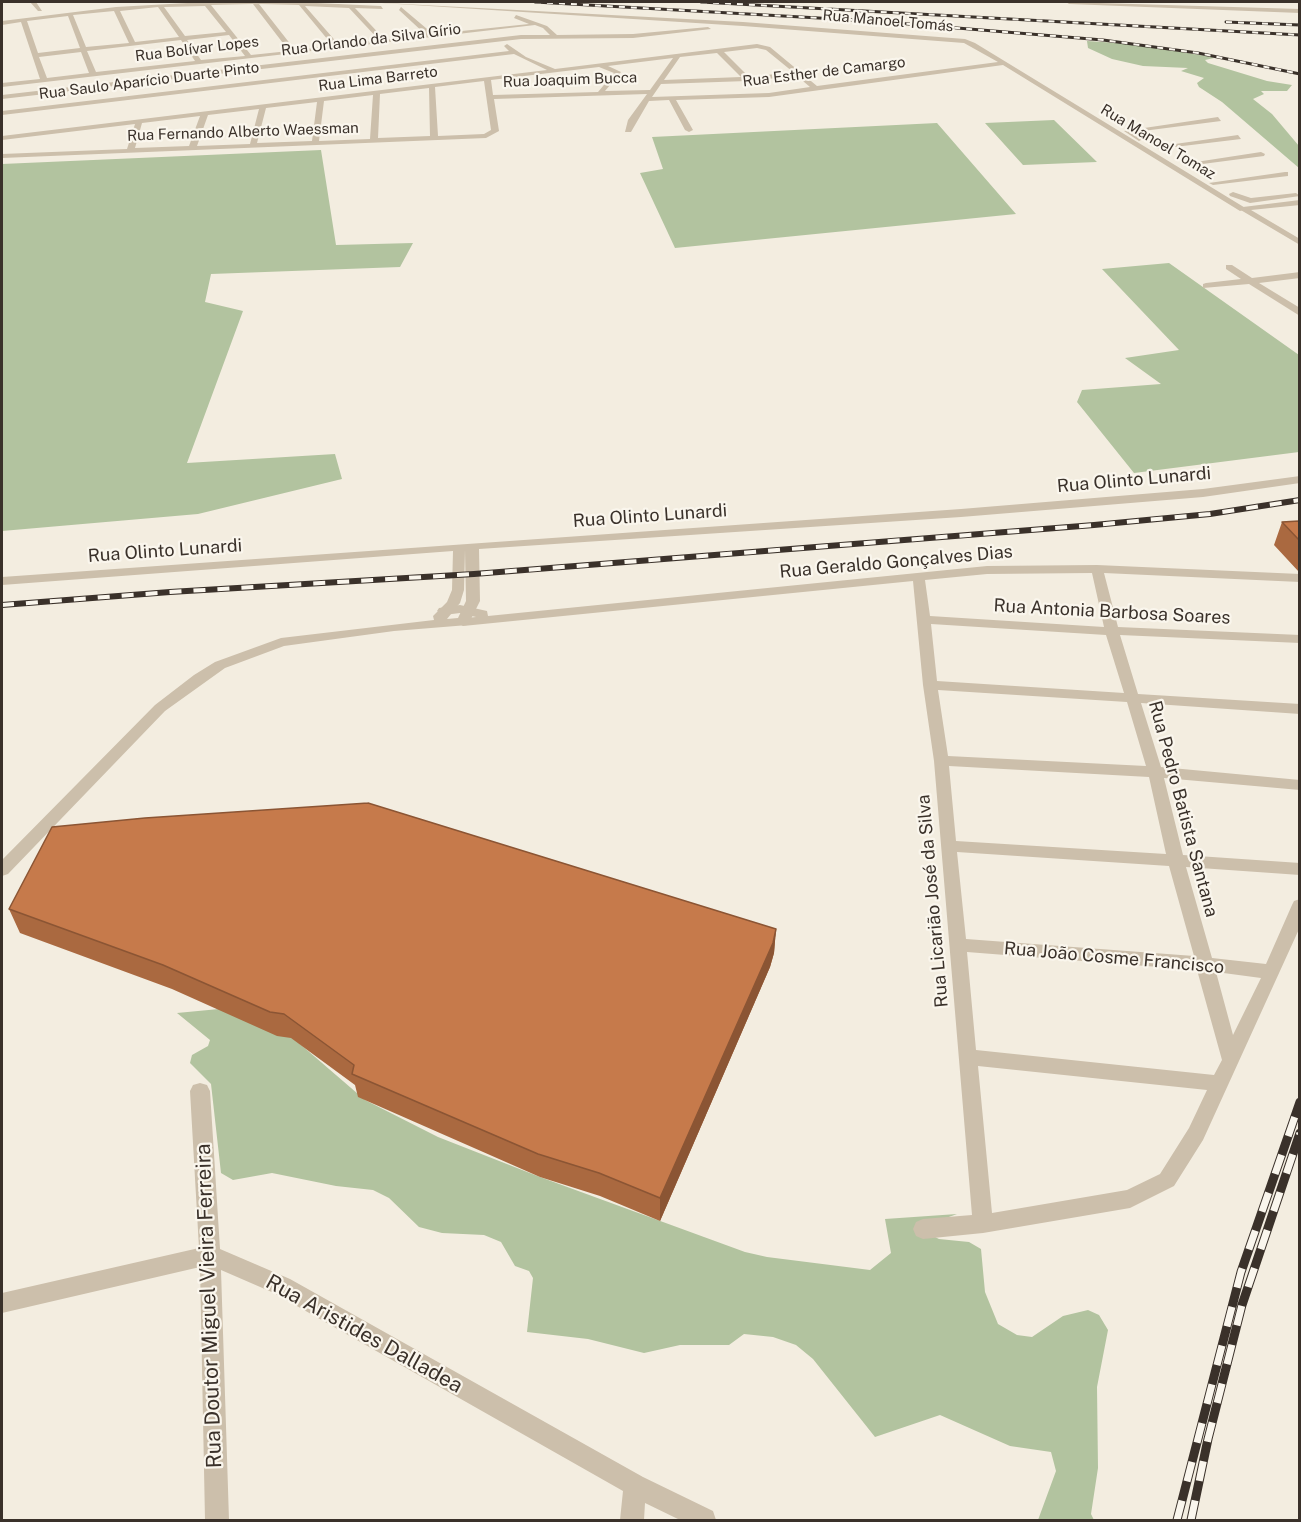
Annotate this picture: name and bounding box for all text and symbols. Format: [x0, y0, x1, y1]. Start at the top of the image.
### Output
street label: Rua Manoel Tomás [822, 6, 954, 36]
street label: Rua Orlando da Silva Gírio [280, 20, 462, 60]
street label: Rua Bolívar Lopes [134, 32, 260, 66]
street label: Rua Esther de Camargo [742, 53, 906, 91]
street label: Rua Saulo Aparício Duarte Pinto [38, 59, 260, 103]
street label: Rua Lima Barreto [317, 63, 439, 95]
street label: Rua Joaquim Bucca [502, 69, 638, 91]
street label: Rua Manoel Tomaz [1097, 101, 1219, 183]
street label: Rua Fernando Alberto Waessman [127, 119, 359, 145]
street label: Rua Olinto Lunardi [1056, 463, 1212, 497]
street label: Rua Olinto Lunardi [572, 500, 728, 532]
street label: Rua Olinto Lunardi [87, 535, 243, 567]
street label: Rua Geraldo Gonçalves Dias [778, 541, 1014, 583]
street label: Rua Antonia Barbosa Soares [993, 595, 1231, 629]
street label: Rua Pedro Batista Santana [1144, 698, 1222, 920]
street label: Rua Licarião José da Silva [913, 794, 953, 1008]
street label: Rua João Cosme Francisco [1003, 938, 1225, 978]
street label: Rua Doutor Miguel Vieira Ferreira [191, 1143, 227, 1469]
street label: Rua Aristides Dalladea [261, 1269, 467, 1399]

